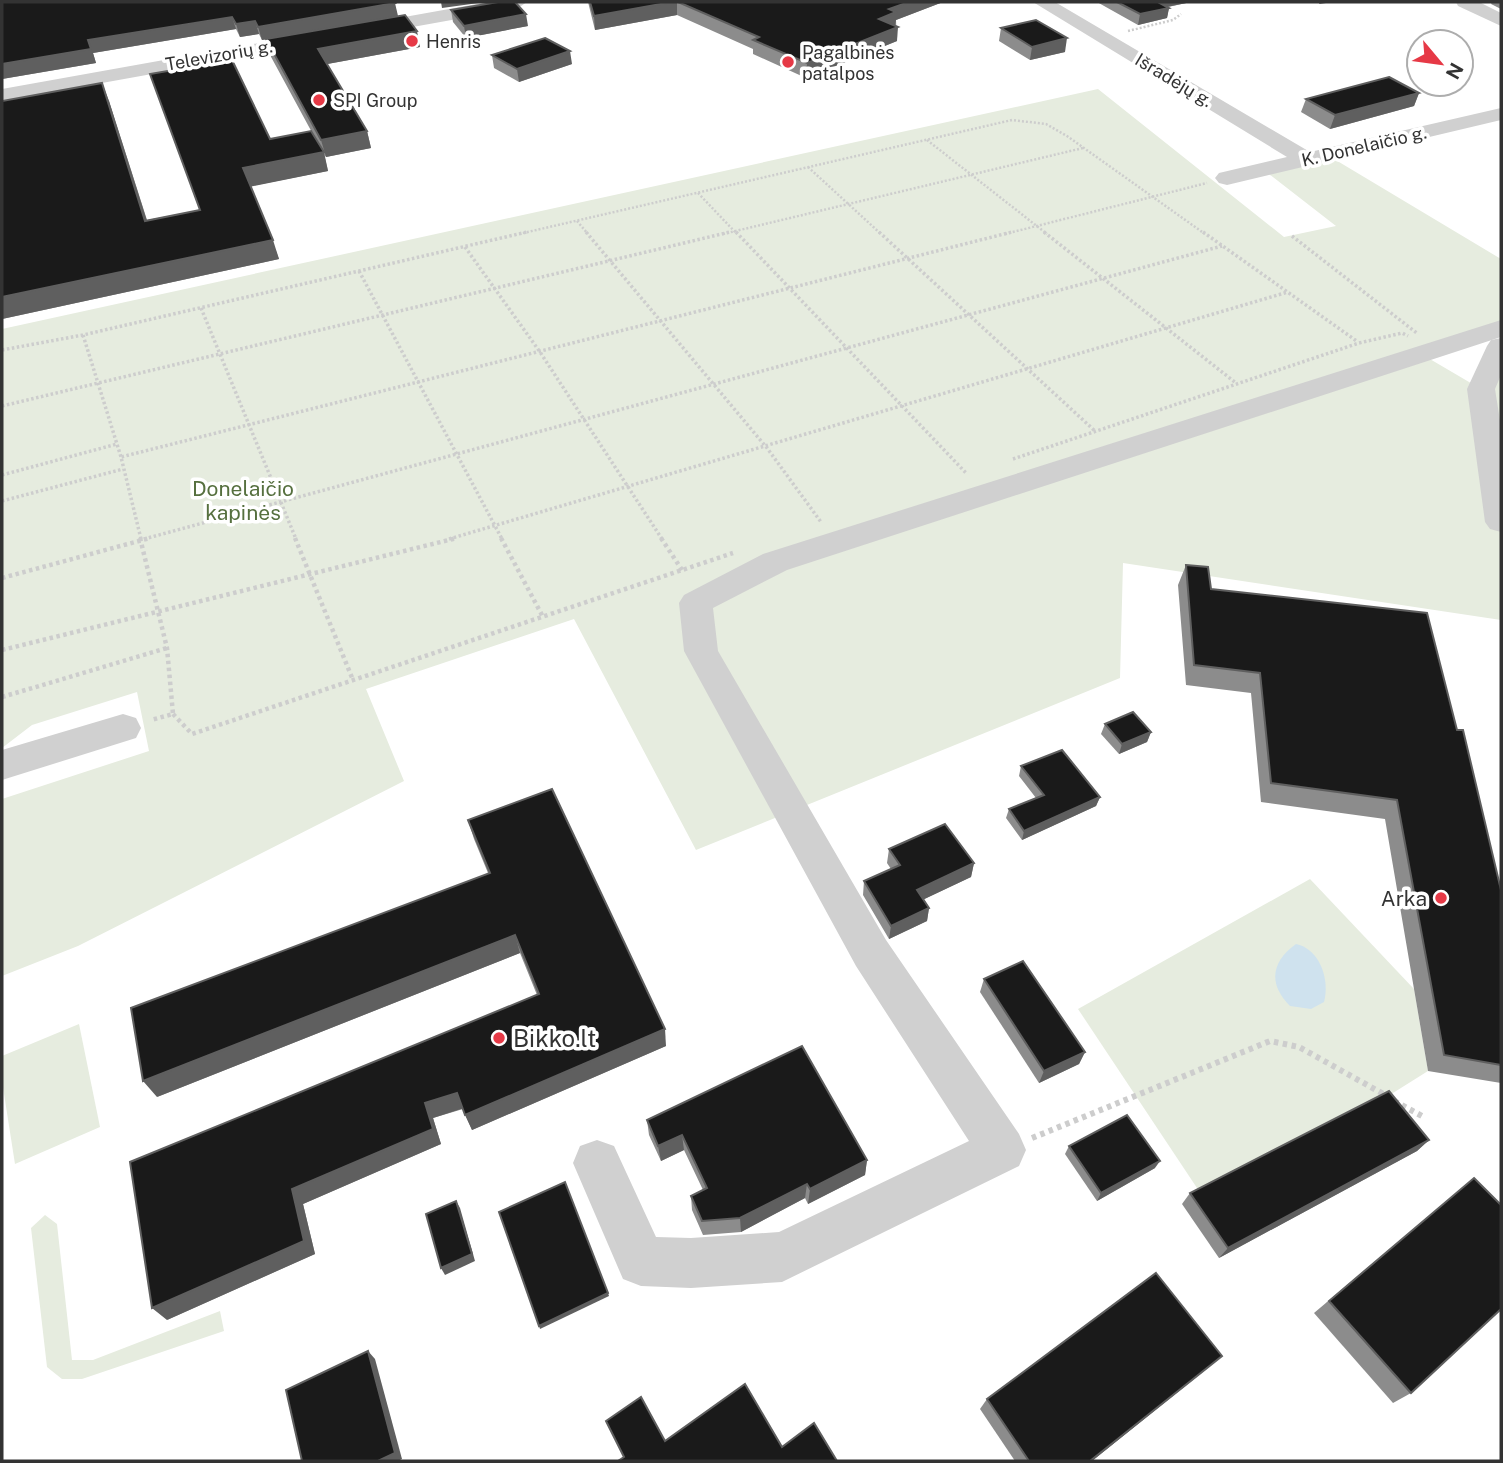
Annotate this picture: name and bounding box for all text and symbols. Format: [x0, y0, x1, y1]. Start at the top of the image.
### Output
north arrow [1405, 28, 1475, 98]
place label: Henris [426, 31, 481, 52]
marker: Henris [404, 33, 420, 49]
street label: Televizorių g. [164, 35, 274, 75]
place label: Pagalbinės patalpos [802, 42, 894, 84]
street label: Išradėjų g. [1131, 49, 1217, 111]
marker: Pagalbinės patalpos [780, 54, 796, 70]
text: N [1442, 59, 1468, 83]
place label: SPI Group [333, 90, 417, 111]
marker: SPI Group [311, 92, 327, 108]
street label: K. Donelaičio g. [1300, 121, 1428, 171]
park label: Donelaičio kapinės [192, 476, 294, 525]
place label: Arka [1381, 886, 1427, 911]
marker: Arka [1433, 890, 1449, 906]
place label: Bikko.lt [513, 1024, 596, 1052]
marker: Bikko.lt [491, 1030, 507, 1046]

